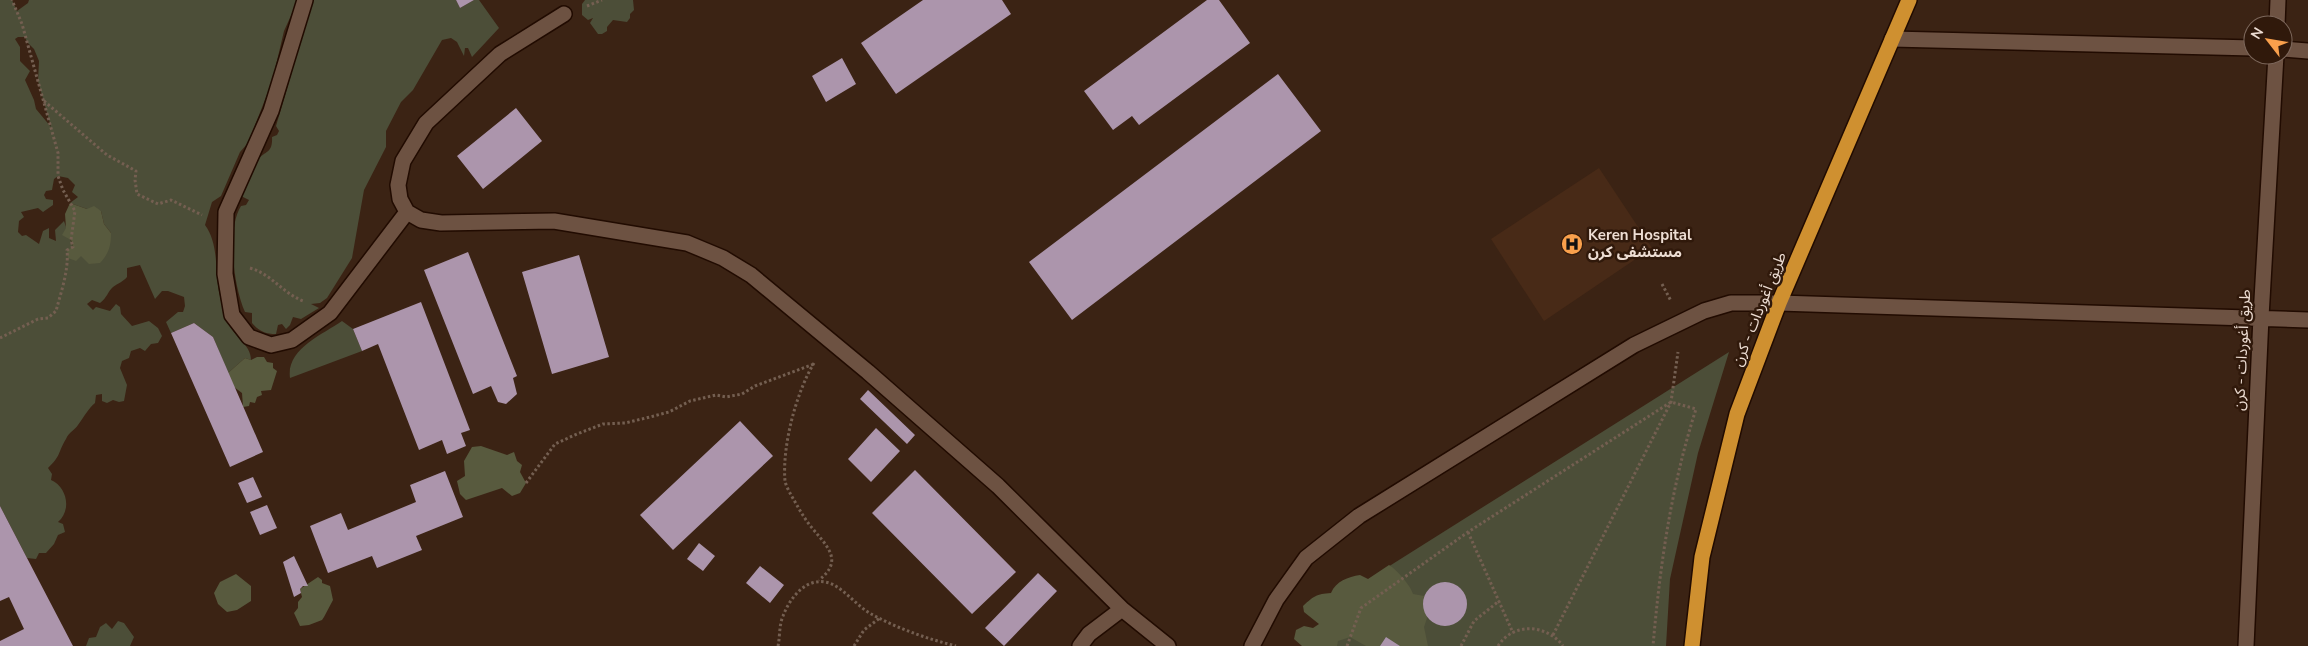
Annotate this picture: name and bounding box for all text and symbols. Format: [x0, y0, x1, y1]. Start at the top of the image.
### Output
north arrow [2243, 15, 2293, 65]
text: N [2246, 24, 2268, 43]
place label: Keren Hospital مستشفى كرن [1588, 225, 1692, 262]
hospital icon: Keren Hospital مستشفى كرن [1560, 232, 1584, 256]
street label: طريق أغوردات - كرن [1727, 249, 1791, 369]
street label: طريق أغوردات - كرن [2229, 289, 2255, 411]

